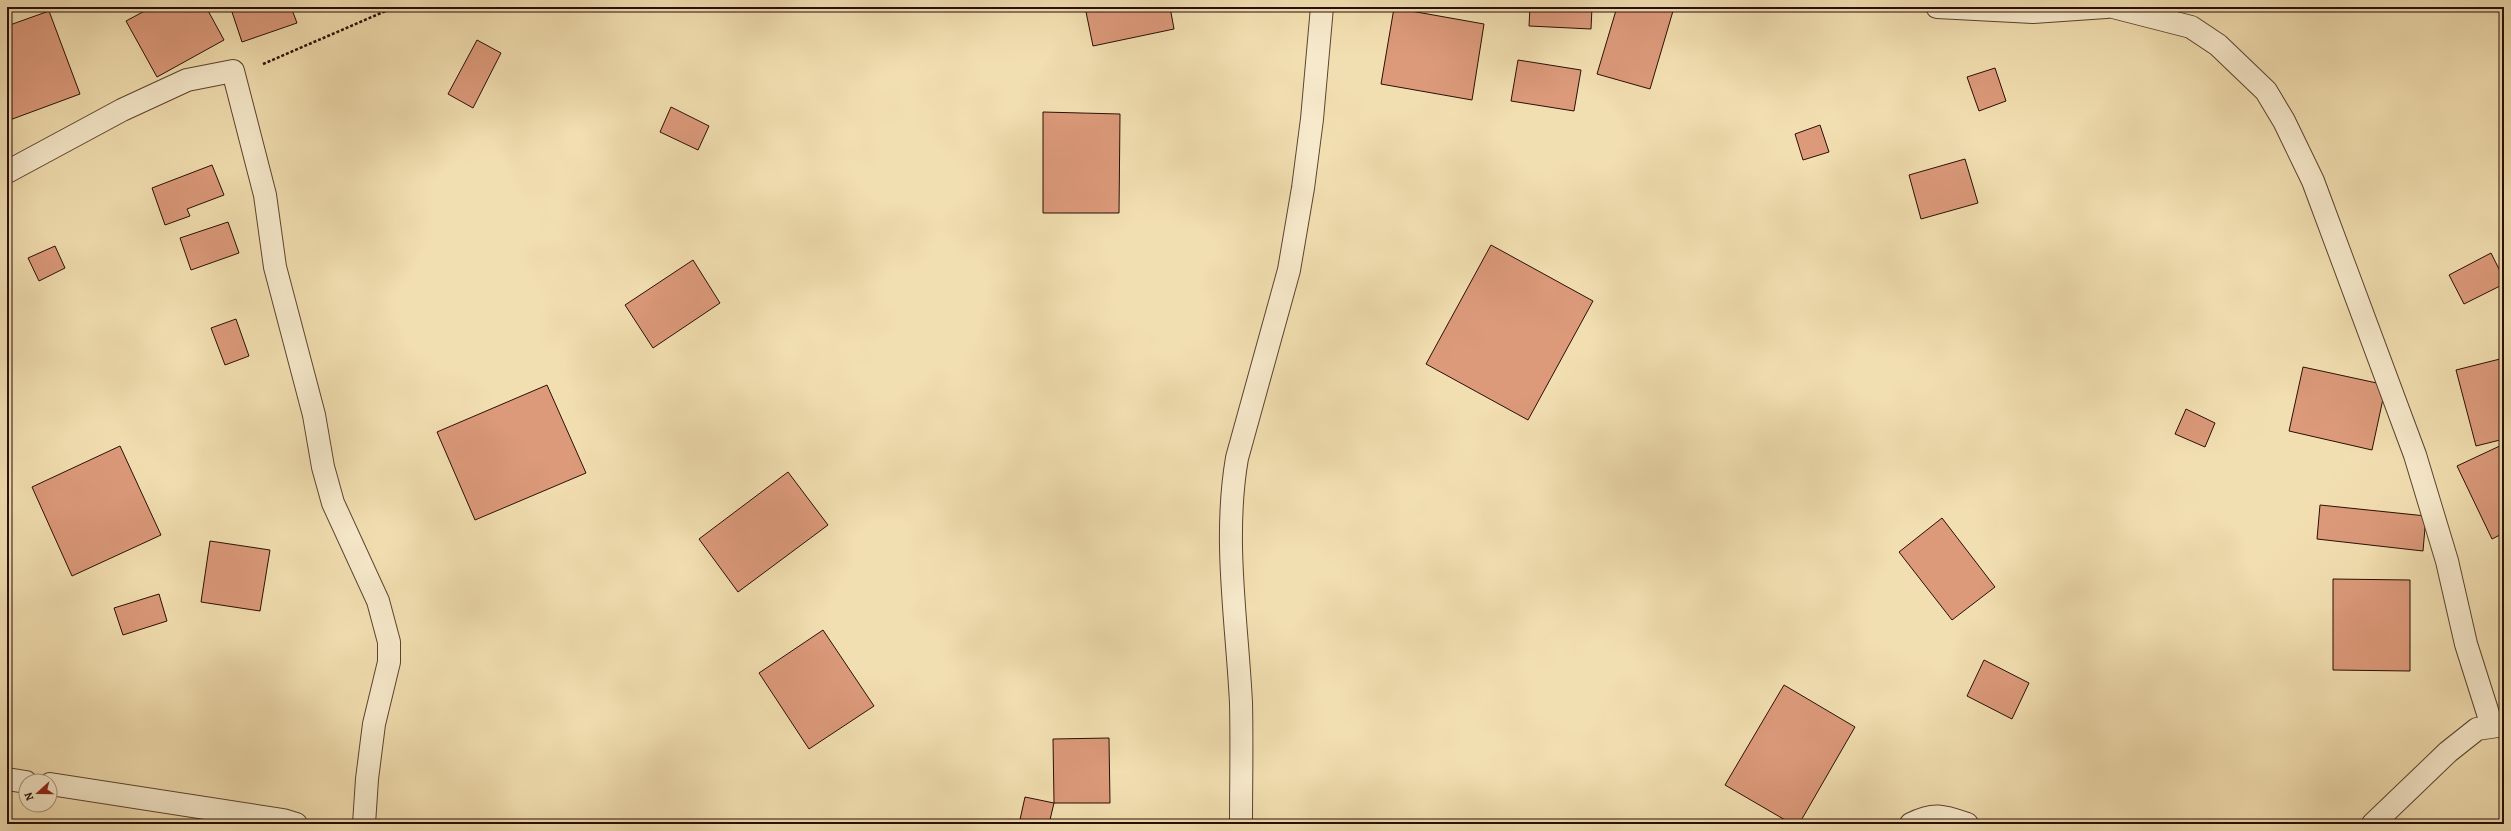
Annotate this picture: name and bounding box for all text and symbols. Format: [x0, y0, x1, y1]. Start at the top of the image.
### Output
north arrow [18, 773, 58, 813]
text: N [21, 790, 38, 803]

